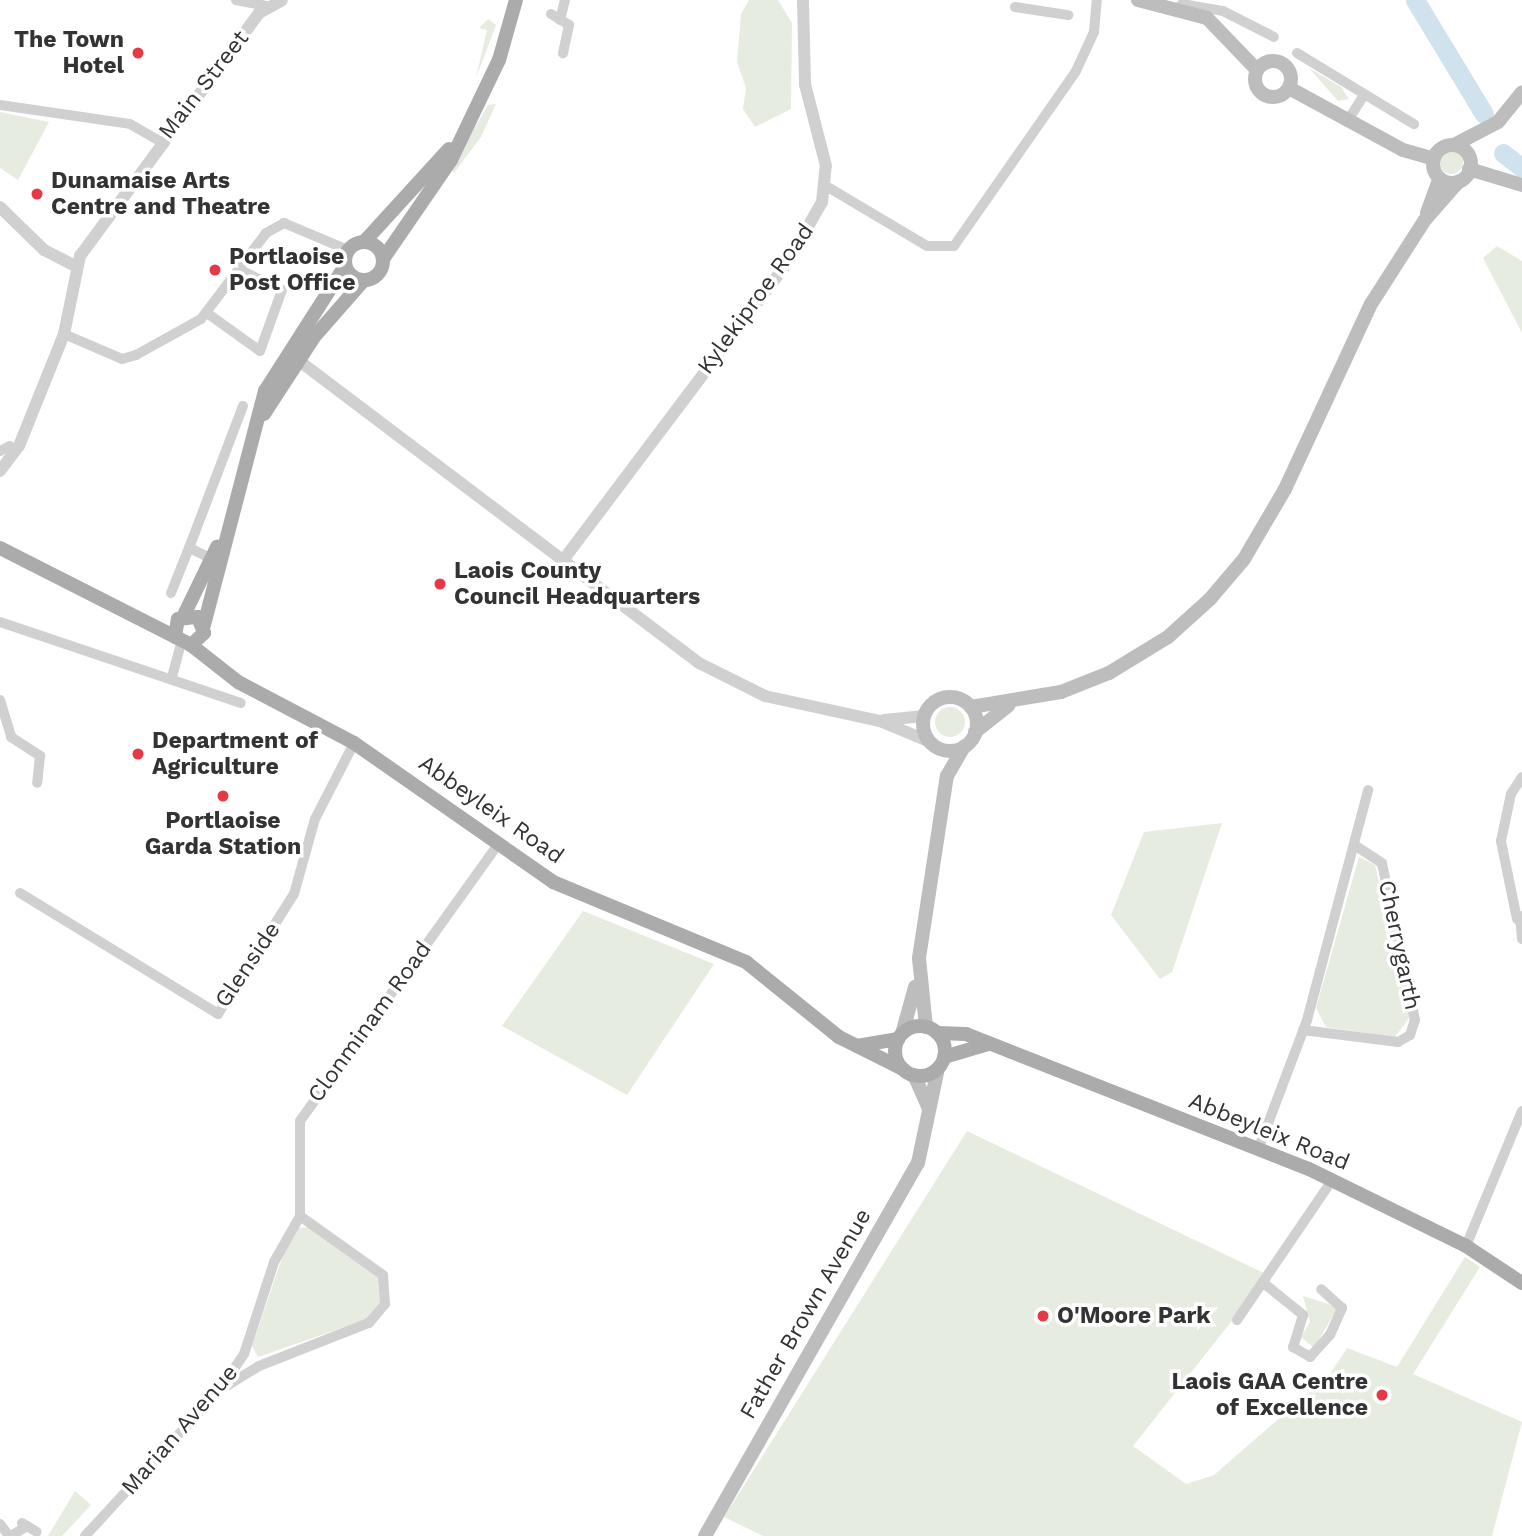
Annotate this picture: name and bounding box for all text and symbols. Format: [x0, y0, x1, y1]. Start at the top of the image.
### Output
street label: Main Street [153, 25, 255, 145]
place label: The Town Hotel [14, 26, 124, 80]
marker: The Town Hotel [130, 45, 146, 61]
place label: Dunamaise Arts Centre and Theatre [51, 167, 271, 221]
marker: Dunamaise Arts Centre and Theatre [29, 186, 45, 202]
street label: Kylekiproe Road [692, 218, 820, 380]
place label: Portlaoise Post Office [229, 243, 355, 297]
marker: Portlaoise Post Office [207, 262, 223, 278]
place label: Laois County Council Headquarters [454, 557, 701, 611]
marker: Laois County Council Headquarters [432, 576, 448, 592]
place label: Department of Agriculture [152, 727, 318, 781]
marker: Department of Agriculture [130, 746, 146, 762]
street label: Abbeyleix Road [413, 750, 569, 870]
marker: Portlaoise Garda Station [215, 788, 231, 804]
place label: Portlaoise Garda Station [145, 807, 301, 861]
street label: Cherrygarth [1372, 878, 1426, 1012]
street label: Glenside [209, 917, 287, 1013]
street label: Clonminam Road [302, 936, 438, 1108]
street label: Abbeyleix Road [1184, 1087, 1354, 1177]
street label: Father Brown Avenue [734, 1203, 878, 1425]
place label: O'Moore Park [1057, 1302, 1211, 1330]
marker: O'Moore Park [1035, 1308, 1051, 1324]
street label: Marian Avenue [116, 1359, 244, 1501]
place label: Laois GAA Centre of Excellence [1171, 1368, 1368, 1422]
marker: Laois GAA Centre of Excellence [1374, 1387, 1390, 1403]

